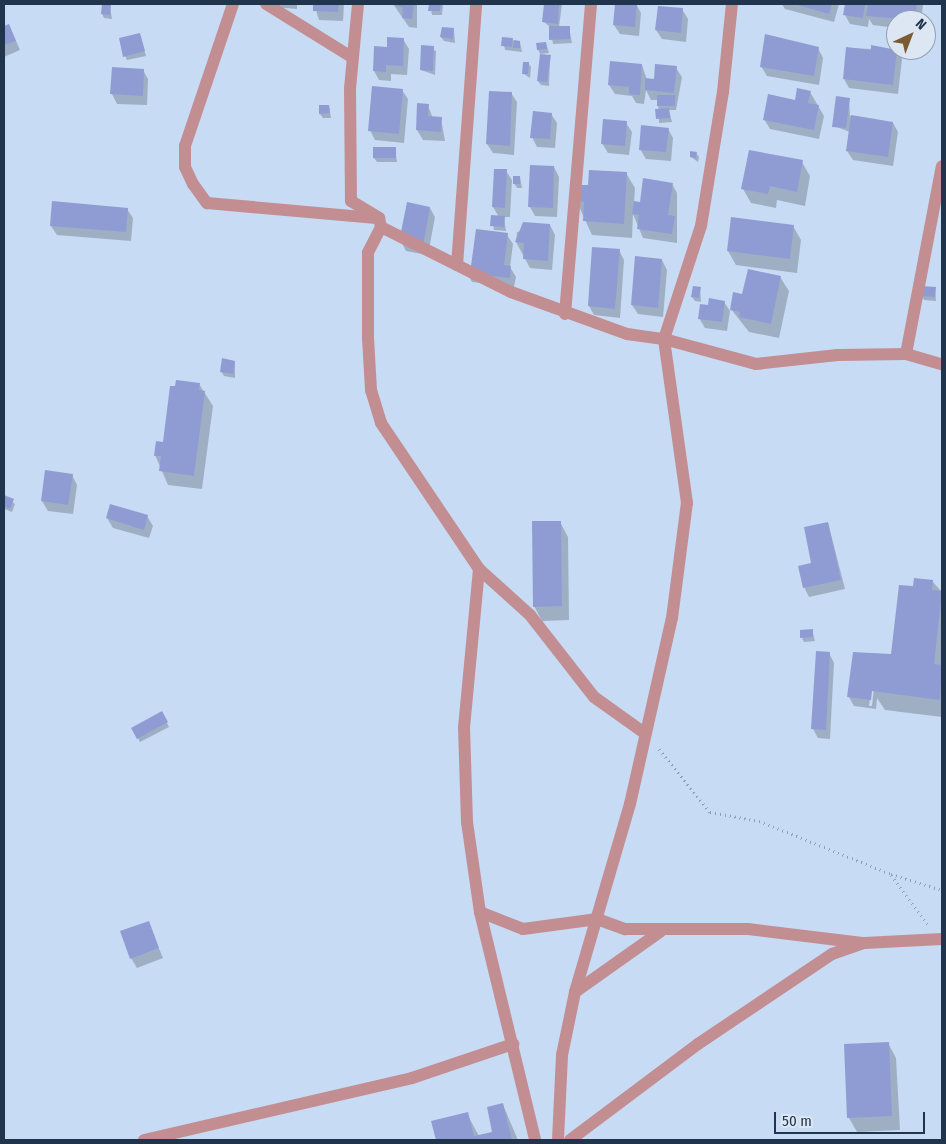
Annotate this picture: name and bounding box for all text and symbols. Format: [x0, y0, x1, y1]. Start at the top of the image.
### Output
north arrow [886, 10, 936, 60]
text: N [912, 15, 930, 33]
scale bar [776, 1102, 927, 1134]
text: 50 m [782, 1112, 812, 1130]

